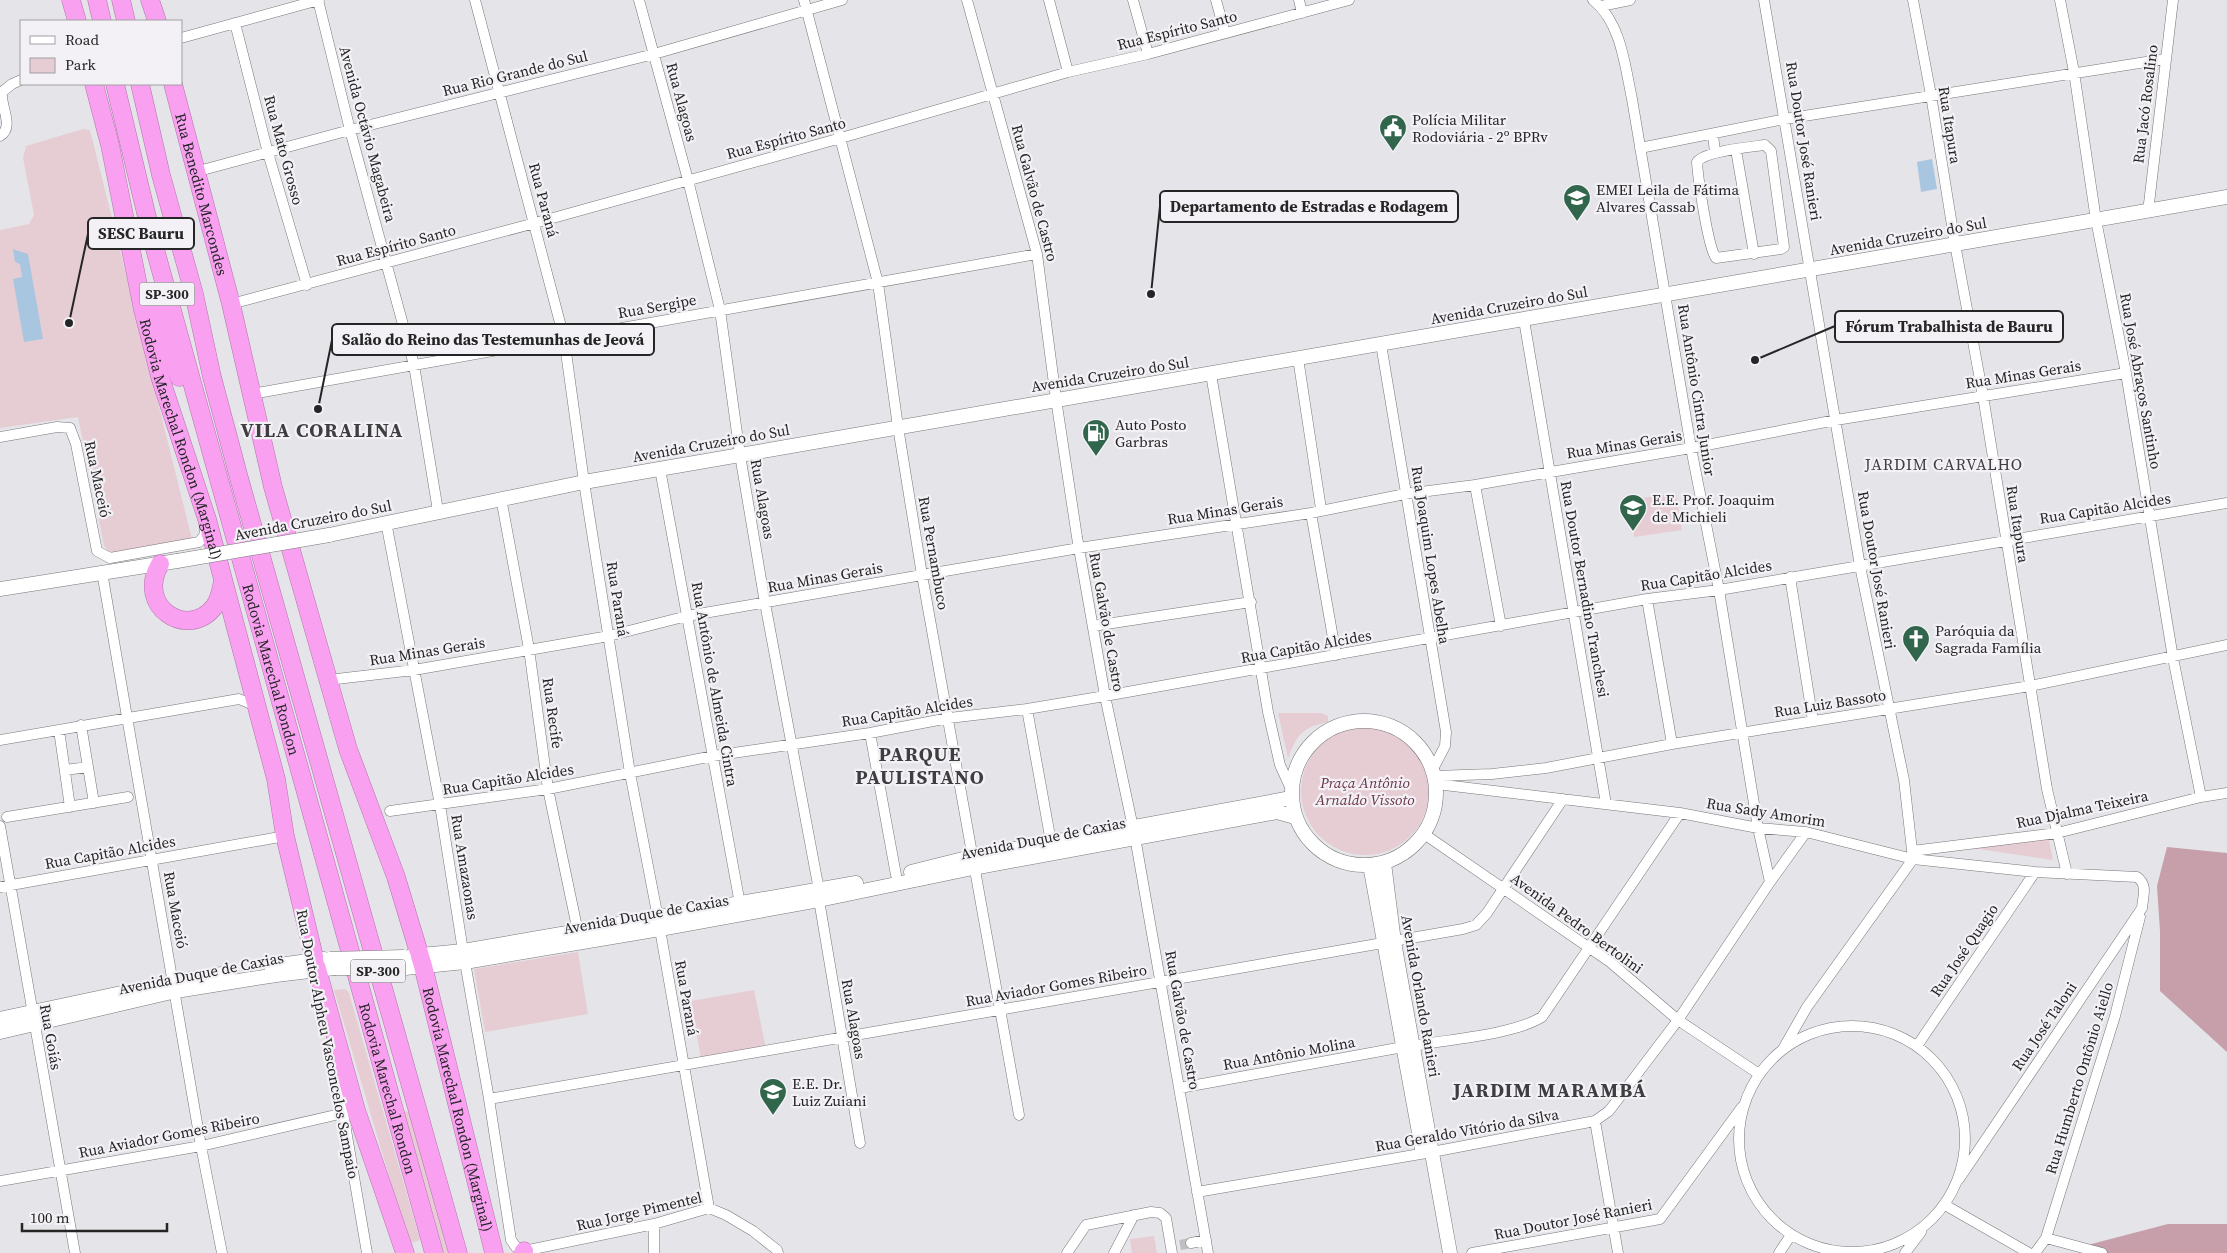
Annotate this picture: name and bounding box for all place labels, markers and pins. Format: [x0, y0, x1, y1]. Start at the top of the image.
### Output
place label: Polícia Militar Rodoviária - 2º BPRv [1412, 109, 1548, 147]
public building icon: Polícia Militar Rodoviária - 2º BPRv [1378, 113, 1408, 152]
place label: EMEI Leila de Fátima Alvares Cassab [1596, 179, 1739, 217]
school or university icon: EMEI Leila de Fátima Alvares Cassab [1562, 183, 1592, 222]
callout: Departamento de Estradas e Rodagem [1160, 191, 1458, 222]
callout: SESC Bauru [88, 218, 194, 249]
callout: Fórum Trabalhista de Bauru [1835, 311, 2063, 342]
callout: Salão do Reino das Testemunhas de Jeová [332, 324, 654, 355]
place label: Auto Posto Garbras [1115, 414, 1186, 452]
fuel station icon: Auto Posto Garbras [1081, 418, 1111, 457]
place label: E.E. Prof. Joaquim de Michieli [1652, 489, 1775, 527]
school or university icon: E.E. Prof. Joaquim de Michieli [1618, 493, 1648, 532]
place label: Paróquia da Sagrada Família [1935, 620, 2042, 658]
church icon: Paróquia da Sagrada Família [1901, 624, 1931, 663]
place label: E.E. Dr. Luiz Zuiani [792, 1073, 867, 1111]
school or university icon: E.E. Dr. Luiz Zuiani [758, 1077, 788, 1116]

